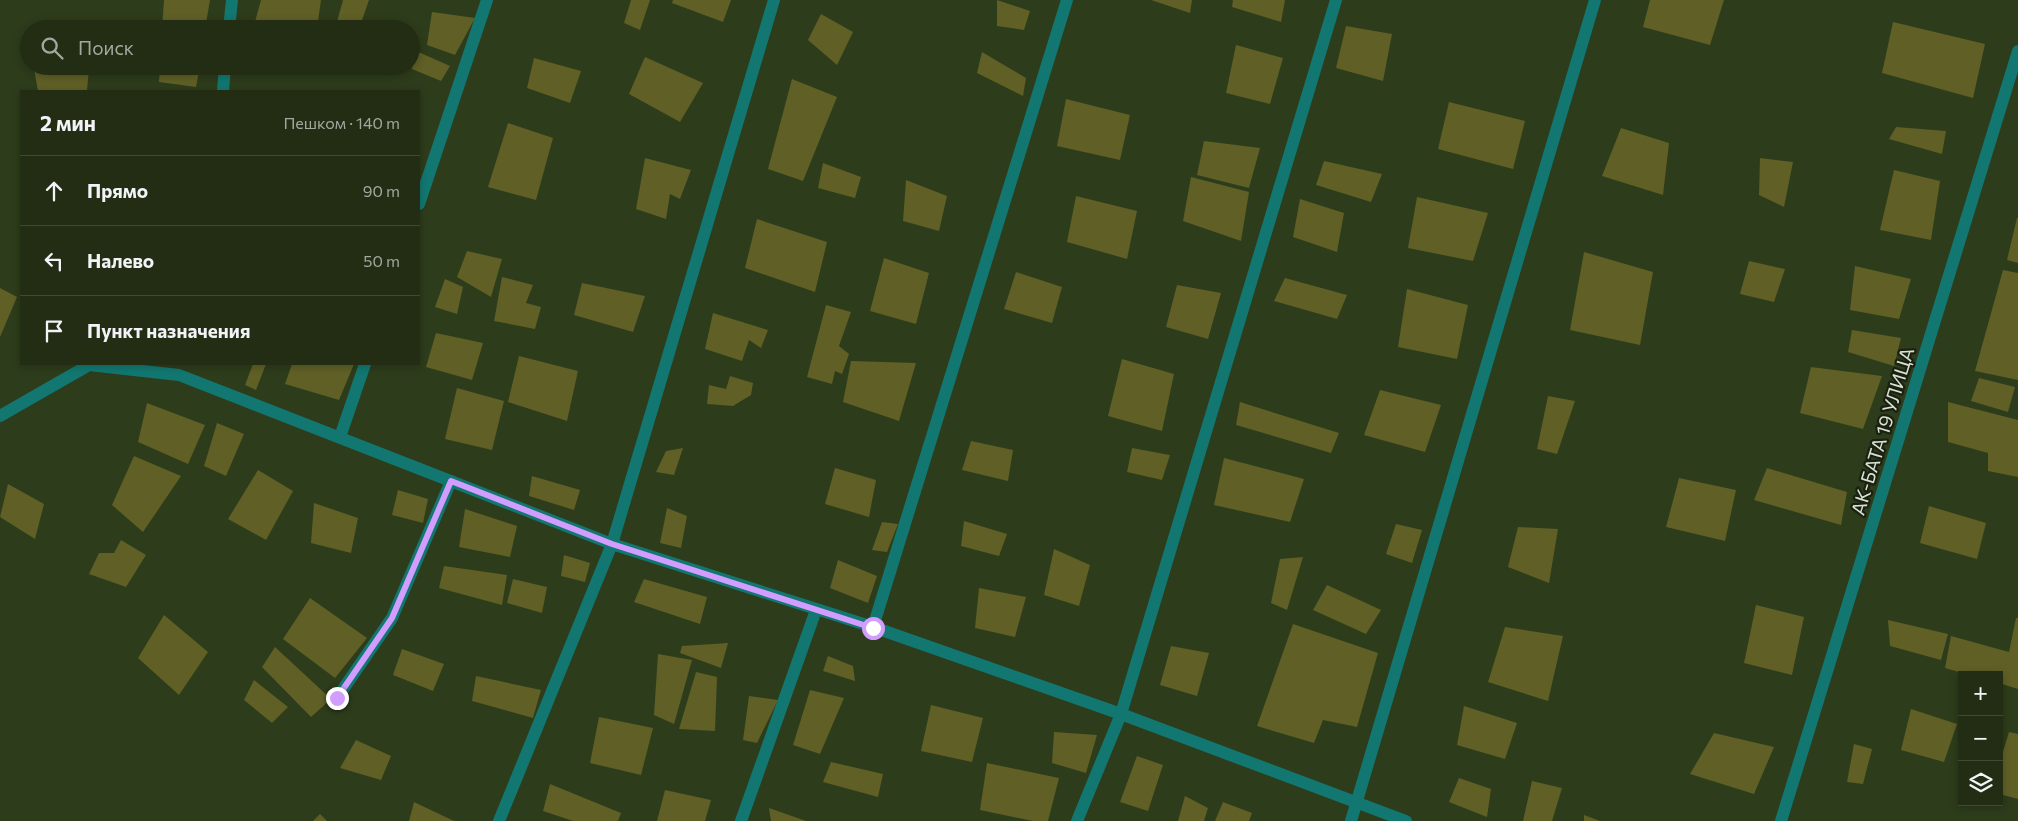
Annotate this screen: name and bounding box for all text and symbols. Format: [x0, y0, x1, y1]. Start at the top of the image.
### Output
search box [20, 20, 420, 75]
icon: search [38, 34, 66, 62]
text: Поиск [78, 36, 134, 59]
text: 2 мин [40, 110, 96, 135]
text: Пешком · 140 m [283, 113, 400, 132]
icon: ahead [40, 177, 68, 205]
text: Прямо [87, 179, 148, 202]
text: 90 m [363, 181, 400, 200]
icon: left [40, 247, 68, 275]
text: Налево [87, 249, 154, 272]
text: 50 m [363, 251, 400, 270]
icon: arrive [40, 317, 68, 345]
text: Пункт назначения [87, 319, 250, 342]
street label: АК-БАТА 19 УЛИЦА [1846, 344, 1918, 518]
route start [862, 617, 885, 640]
map controls [1958, 671, 2003, 806]
button: + [1958, 671, 2003, 716]
route end [326, 687, 349, 710]
button: − [1958, 716, 2003, 761]
button: layers [1958, 761, 2003, 806]

